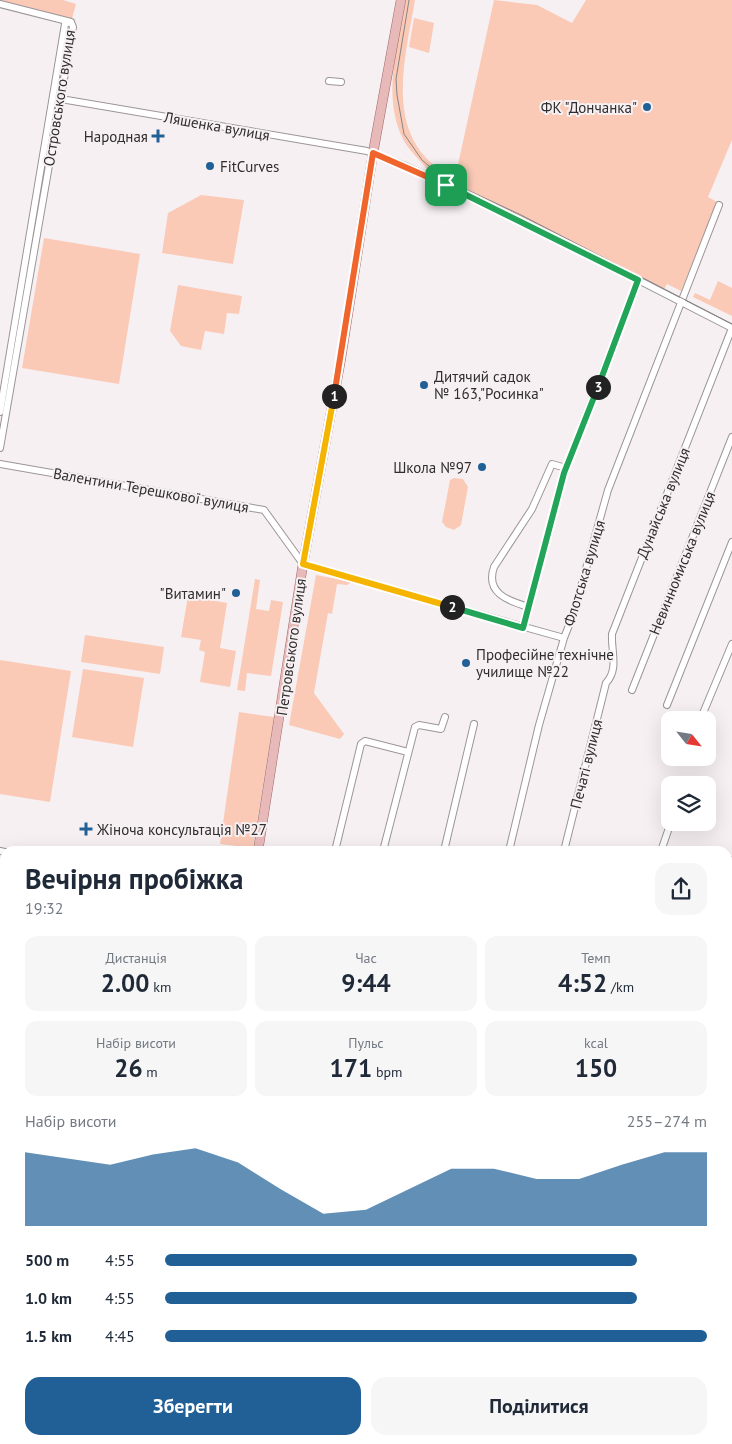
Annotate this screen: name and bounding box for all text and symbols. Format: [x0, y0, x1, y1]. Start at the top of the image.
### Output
street label: Островського вулиця [39, 28, 79, 168]
place label: ФК "Дончанка" [541, 98, 637, 117]
marker: ФК "Дончанка" [641, 101, 653, 113]
street label: Ляшенка вулиця [162, 107, 271, 145]
place label: Народная [84, 127, 148, 146]
marker: Народная [152, 130, 164, 142]
place label: FitCurves [220, 157, 279, 176]
marker: FitCurves [204, 160, 216, 172]
pin [425, 164, 467, 206]
icon: arrive [432, 171, 460, 199]
place label: Дитячий садок № 163,"Росинка" [434, 367, 544, 403]
pin: 3 [586, 374, 610, 400]
text: 3 [595, 378, 602, 396]
marker: Дитячий садок № 163,"Росинка" [418, 379, 430, 391]
pin: 1 [322, 384, 346, 408]
text: 1 [331, 387, 338, 405]
street label: Дунайська вулиця [632, 445, 694, 561]
place label: Школа №97 [393, 458, 472, 477]
marker: Школа №97 [476, 461, 488, 473]
street label: Валентини Терешкової вулиця [52, 463, 250, 517]
street label: Невинномиська вулиця [645, 488, 719, 638]
street label: Флотська вулиця [559, 518, 609, 628]
street label: Петровського вулиця [272, 577, 310, 717]
place label: "Витамин" [160, 584, 226, 603]
marker: "Витамин" [230, 587, 242, 599]
pin: 2 [440, 594, 464, 620]
text: 2 [449, 598, 456, 616]
place label: Професійне технічне училище №22 [476, 645, 614, 681]
marker: Професійне технічне училище №22 [460, 657, 472, 669]
north arrow [661, 711, 716, 766]
map controls [661, 711, 716, 831]
street label: Печаті вулиця [566, 717, 606, 811]
button: layers [661, 776, 716, 831]
place label: Жіноча консультація №27 [96, 820, 267, 839]
marker: Жіноча консультація №27 [79, 822, 93, 836]
text: Вечірня пробіжка [25, 860, 243, 897]
button: share [655, 863, 707, 915]
text: 19:32 [25, 898, 63, 918]
text: Дистанція [105, 949, 167, 967]
text: Час [355, 949, 377, 967]
text: Темп [581, 949, 611, 967]
text: 2.00 [101, 967, 149, 999]
text: 9:44 [341, 967, 391, 999]
text: 4:52 [558, 967, 607, 999]
text: km [149, 978, 171, 996]
text: /km [607, 978, 634, 996]
text: Набір висоти [96, 1034, 176, 1052]
text: Пульс [348, 1034, 384, 1052]
text: kcal [584, 1034, 608, 1052]
text: 26 [114, 1052, 143, 1084]
text: 171 [330, 1052, 372, 1084]
text: 150 [575, 1052, 617, 1084]
text: m [143, 1063, 158, 1081]
text: bpm [372, 1063, 402, 1081]
text: Набір висоти [25, 1111, 116, 1131]
text: 255–274 m [627, 1111, 707, 1131]
text: 500 m [25, 1250, 69, 1270]
text: 4:55 [105, 1250, 135, 1270]
text: 1.0 km [25, 1288, 72, 1308]
text: 4:55 [105, 1288, 135, 1308]
text: 1.5 km [25, 1326, 72, 1346]
text: 4:45 [105, 1326, 135, 1346]
button: Зберегти [25, 1377, 361, 1435]
button: Поділитися [371, 1377, 707, 1435]

